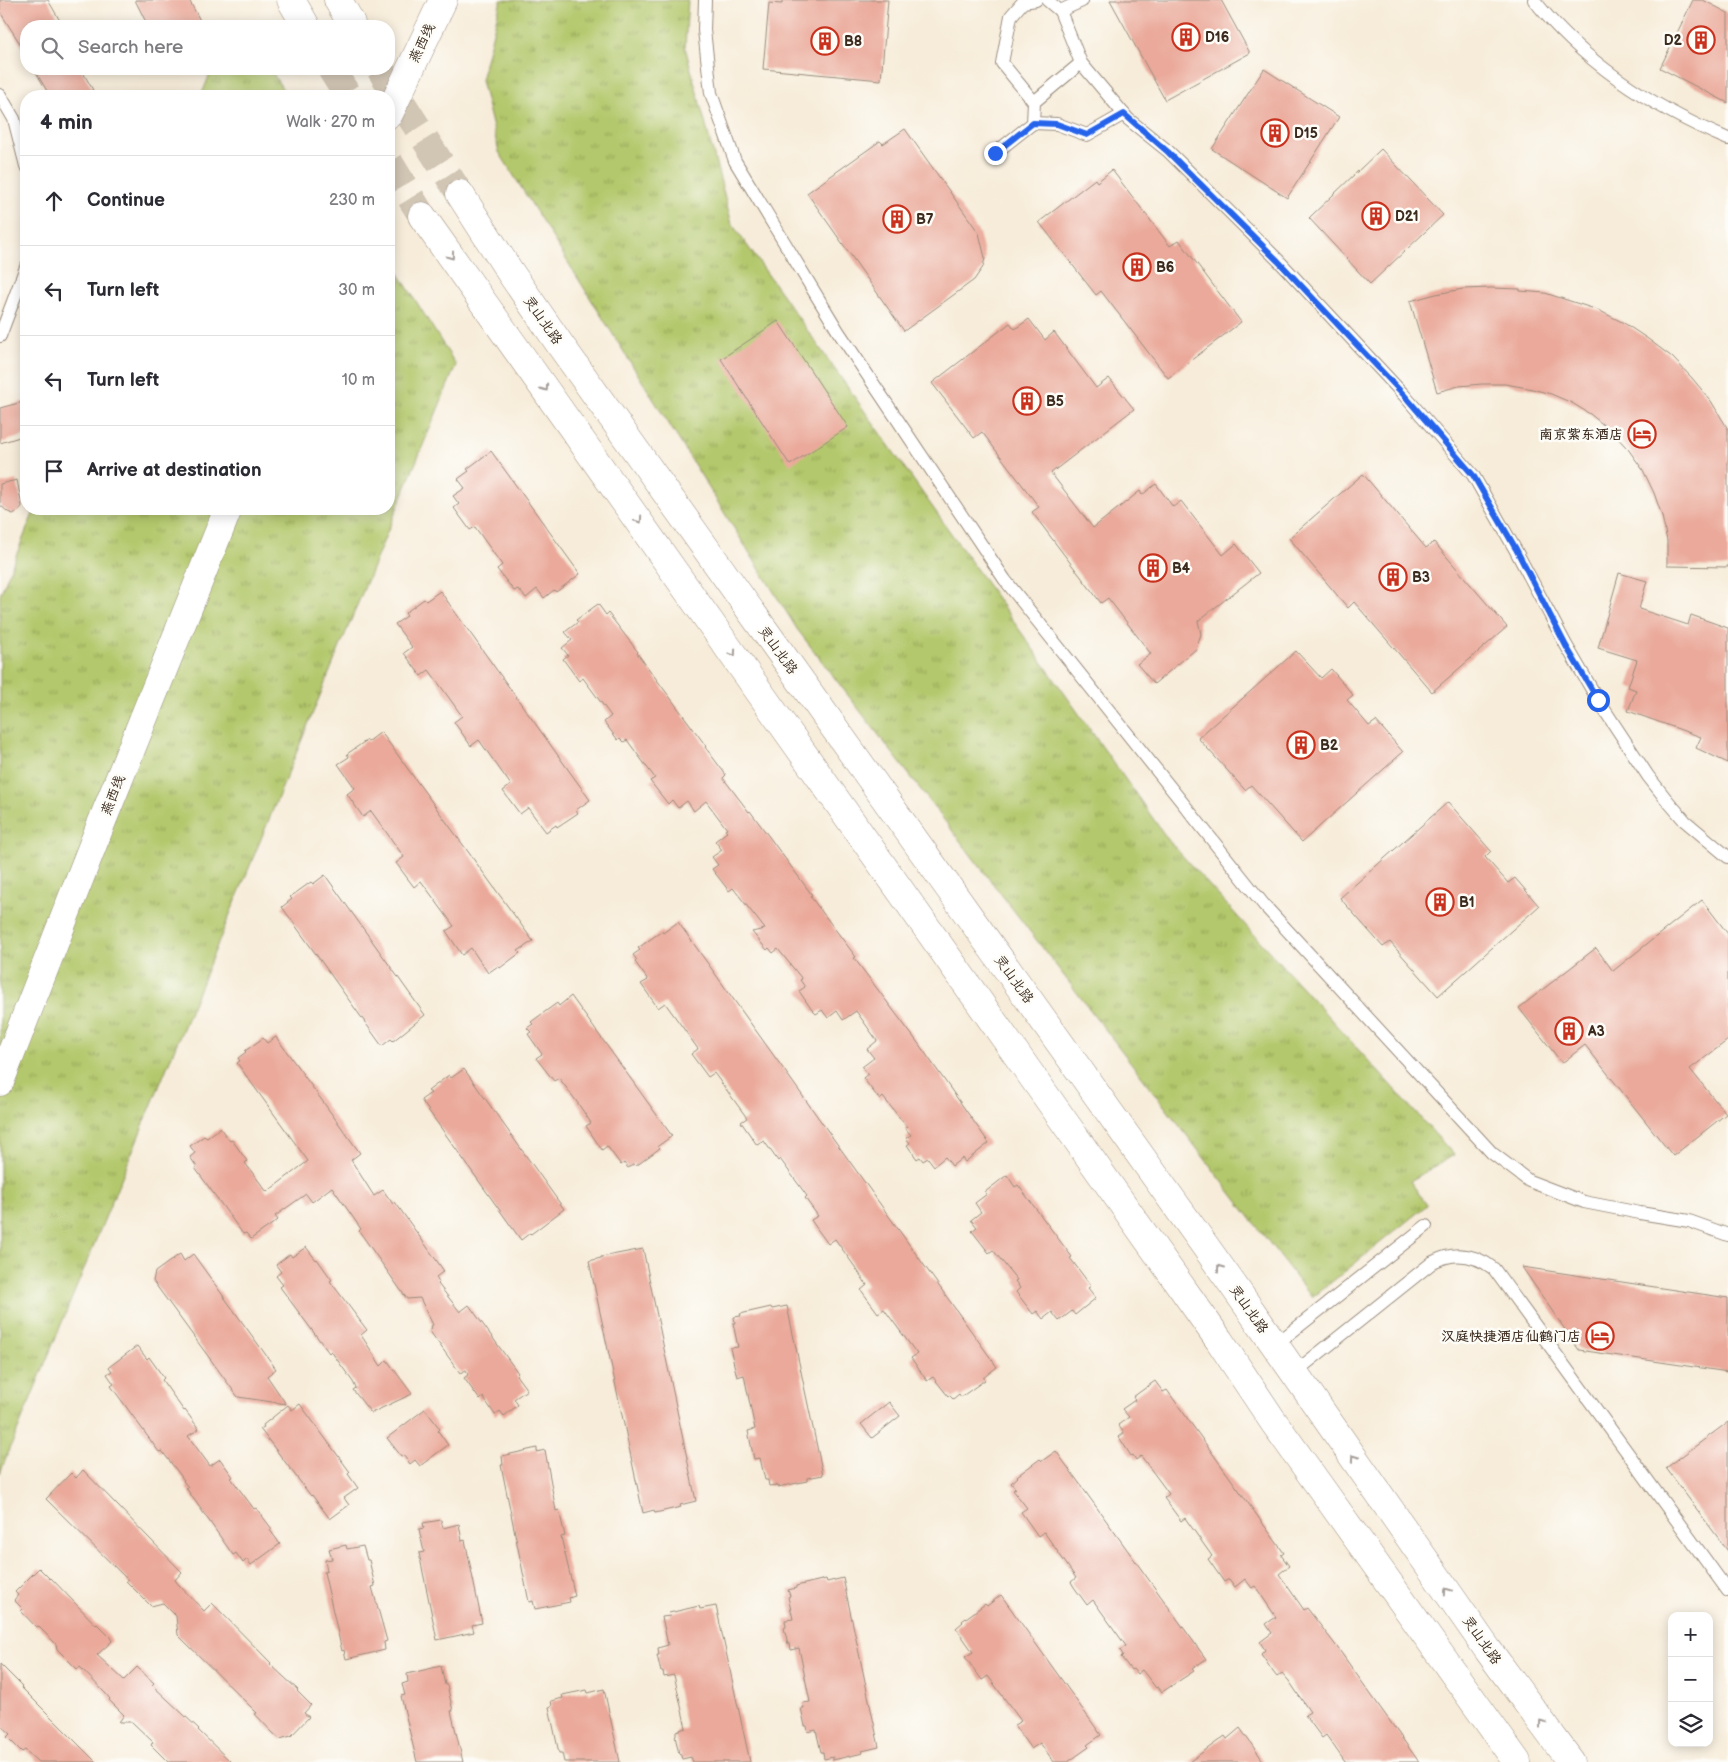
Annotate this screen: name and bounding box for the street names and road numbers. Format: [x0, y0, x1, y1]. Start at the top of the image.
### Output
street label: 燕西线 [405, 20, 439, 66]
street label: 灵山北路 [520, 292, 566, 348]
street label: 灵山北路 [755, 622, 801, 678]
street label: 燕西线 [97, 772, 129, 818]
street label: 灵山北路 [991, 951, 1037, 1007]
street label: 灵山北路 [1226, 1281, 1272, 1337]
street label: 灵山北路 [1459, 1612, 1505, 1668]

